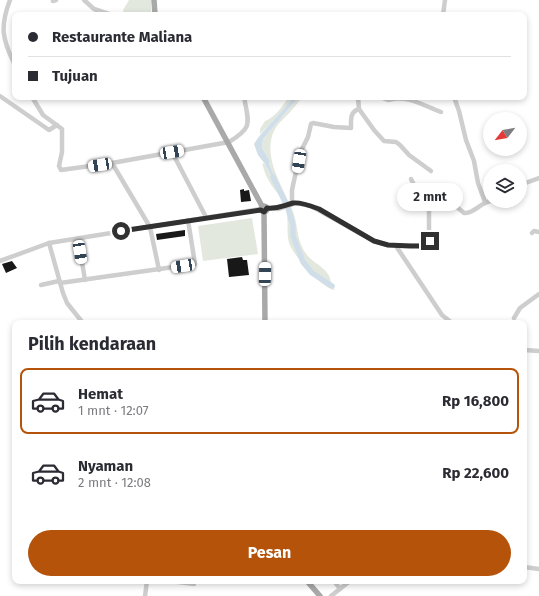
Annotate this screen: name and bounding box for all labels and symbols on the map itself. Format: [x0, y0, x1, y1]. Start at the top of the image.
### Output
north arrow [483, 112, 527, 156]
car [159, 144, 185, 160]
car [291, 148, 307, 174]
car [87, 157, 113, 173]
callout: 2 mnt [397, 183, 463, 211]
route start [112, 222, 130, 240]
route end [421, 232, 439, 250]
car [72, 239, 88, 265]
car [170, 258, 196, 274]
car [259, 262, 271, 286]

